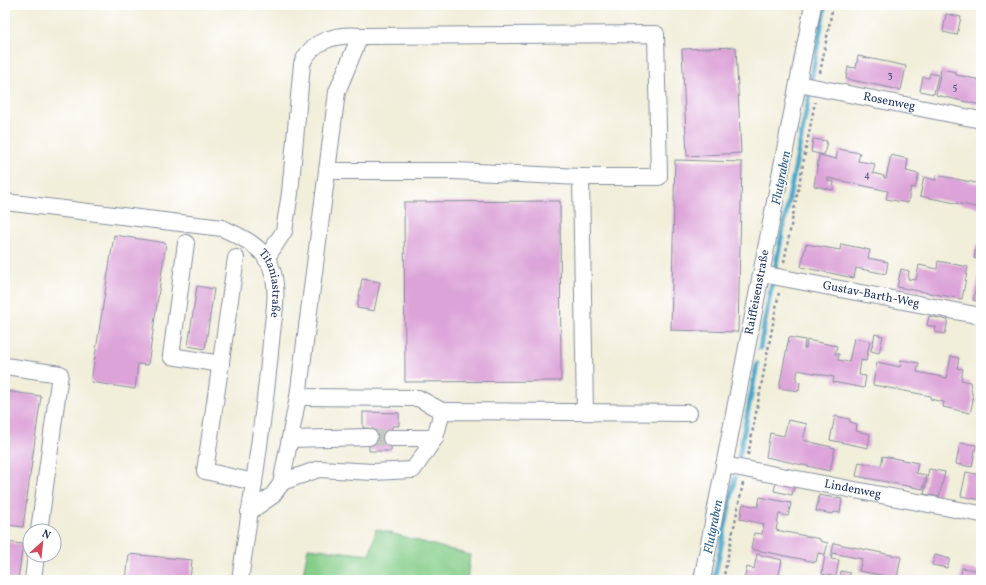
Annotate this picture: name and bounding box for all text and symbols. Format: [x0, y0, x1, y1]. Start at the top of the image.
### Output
house number: 3 [887, 68, 893, 82]
house number: 5 [953, 80, 958, 94]
street label: Rosenweg [862, 89, 917, 115]
water label: Flutgraben [768, 149, 796, 207]
house number: 4 [864, 168, 870, 182]
street label: Titaniastraße [255, 246, 284, 319]
street label: Raiffeisenstraße [741, 248, 774, 336]
street label: Gustav-Barth-Weg [821, 278, 921, 312]
street label: Lindenweg [823, 476, 883, 503]
water label: Flutgraben [700, 498, 728, 556]
north arrow [22, 523, 62, 563]
text: N [39, 527, 53, 544]

